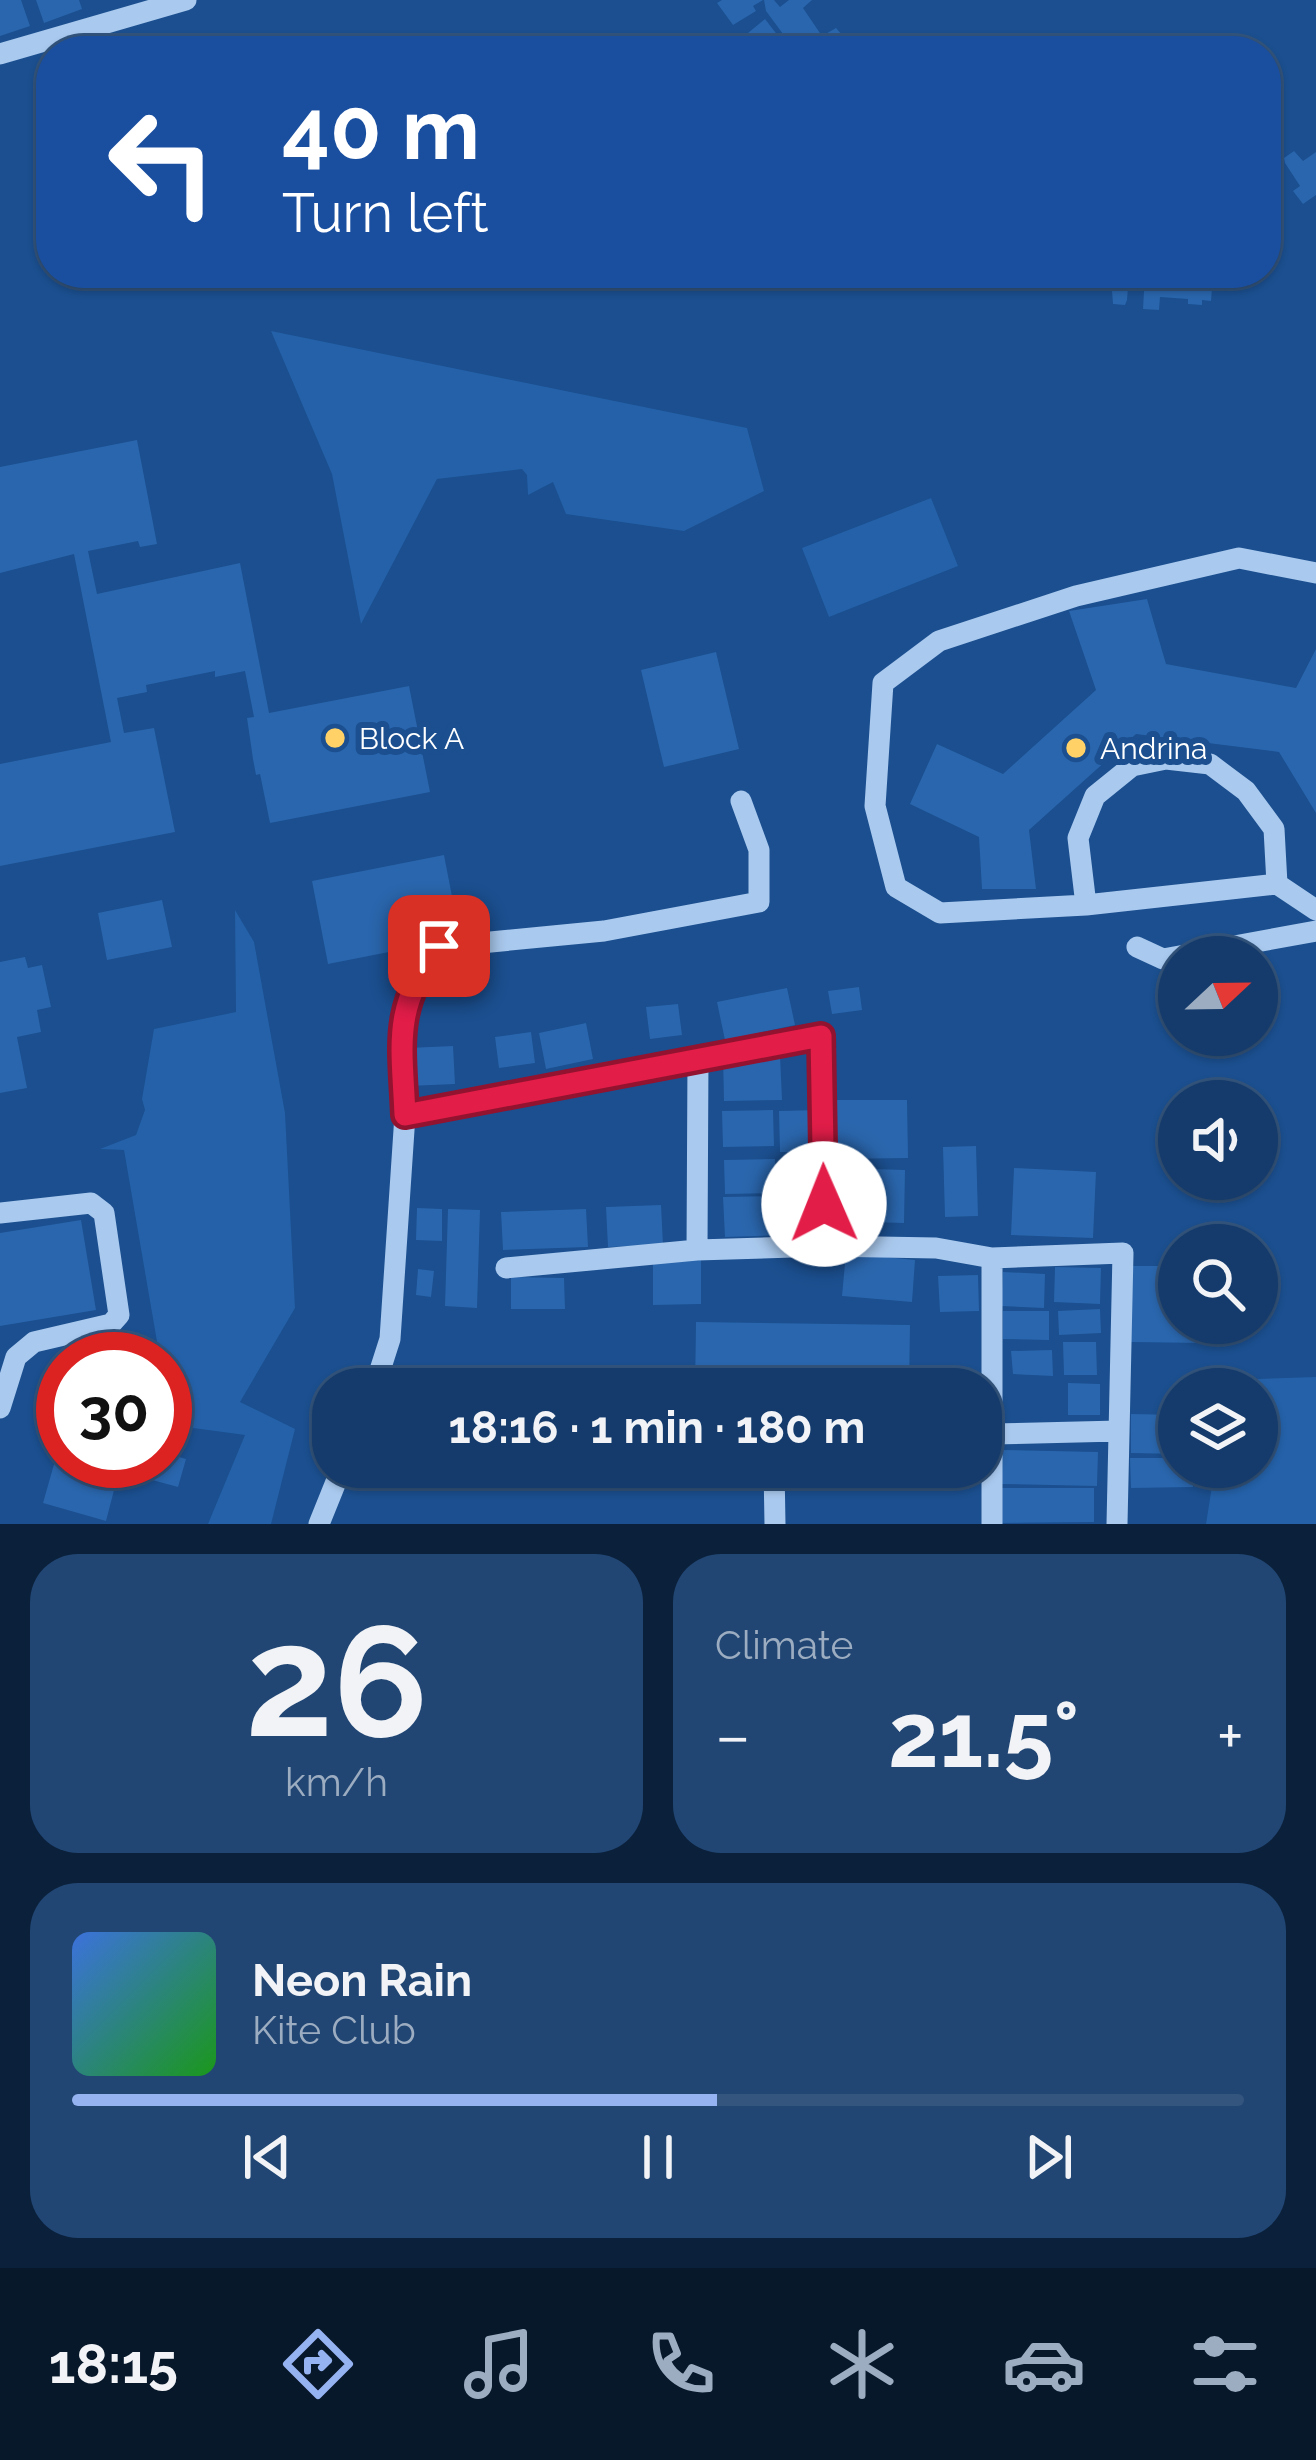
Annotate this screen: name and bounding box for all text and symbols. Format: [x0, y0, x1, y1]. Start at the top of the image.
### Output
text: 40 m [282, 80, 480, 179]
icon: left [84, 84, 240, 240]
text: Turn left [282, 181, 489, 245]
place label: Block A [359, 721, 464, 756]
marker: Block A [322, 725, 348, 751]
place label: Andrina [1100, 731, 1207, 766]
marker: Andrina [1063, 735, 1089, 761]
pin [388, 895, 490, 997]
icon: arrive [406, 913, 472, 979]
north arrow [1158, 936, 1278, 1056]
map controls [1158, 936, 1278, 1488]
button: sound [1158, 1080, 1278, 1200]
position arrow [761, 1141, 887, 1267]
button: search [1158, 1224, 1278, 1344]
speed limit sign: 30 [36, 1332, 192, 1488]
button: layers [1158, 1368, 1278, 1488]
text: 18:16 · 1 min · 180 m [449, 1401, 865, 1454]
text: 26 [245, 1589, 428, 1773]
text: Climate [715, 1622, 853, 1668]
text: 21.5° [888, 1682, 1079, 1788]
text: − [715, 1697, 751, 1774]
text: + [1217, 1697, 1244, 1774]
text: km/h [285, 1759, 388, 1805]
text: Neon Rain [252, 1954, 472, 2007]
text: Kite Club [252, 2007, 416, 2053]
icon: previous [234, 2124, 300, 2190]
icon: pause [625, 2124, 691, 2190]
icon: next [1016, 2124, 1082, 2190]
icon: directions [276, 2322, 360, 2406]
icon: music [457, 2322, 541, 2406]
icon: phone [639, 2322, 723, 2406]
icon: climate [820, 2322, 904, 2406]
icon: car [1002, 2322, 1086, 2406]
icon: filters [1183, 2322, 1267, 2406]
text: 18:15 [49, 2332, 178, 2396]

